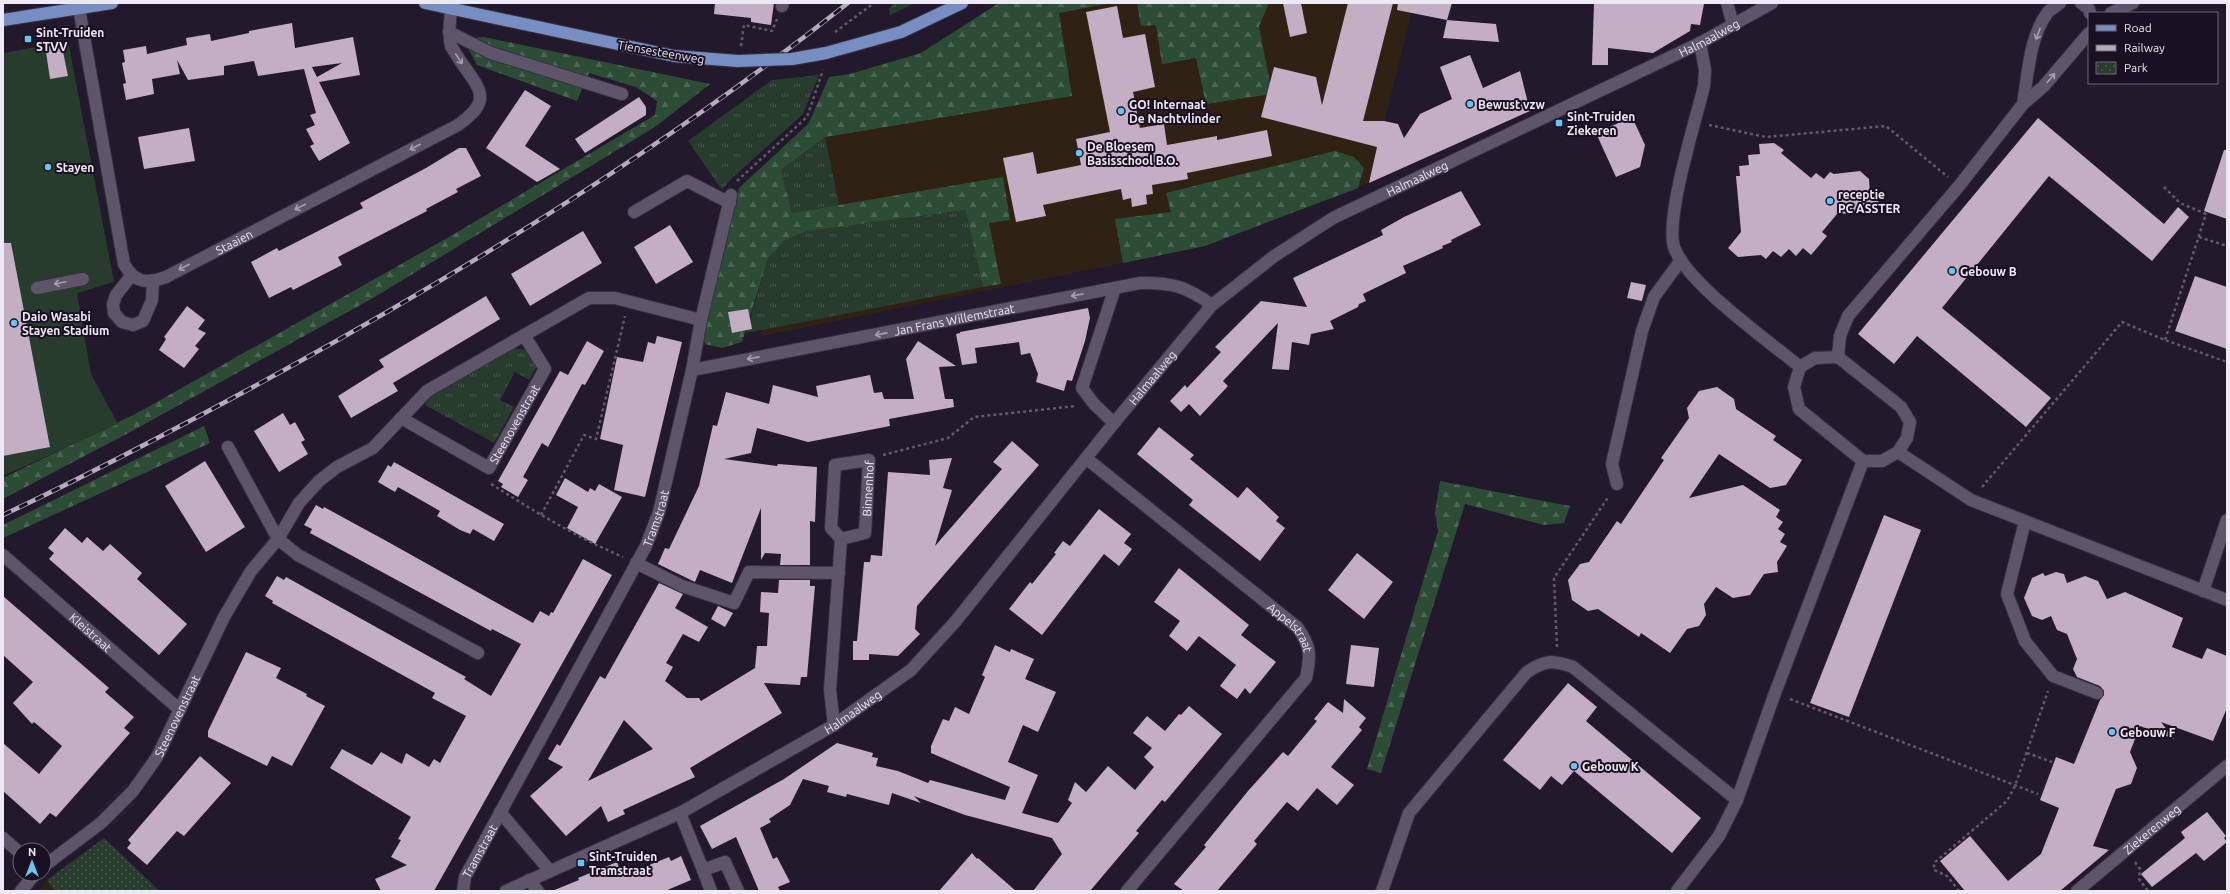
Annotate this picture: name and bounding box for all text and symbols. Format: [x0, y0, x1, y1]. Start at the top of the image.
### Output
legend [2088, 12, 2218, 84]
street label: Halmaalweg [1677, 16, 1741, 59]
text: Road [2124, 21, 2152, 34]
place label: Sint-Truiden STVV [36, 26, 104, 53]
one-way arrow [2033, 27, 2041, 39]
marker: Sint-Truiden STVV [23, 34, 33, 44]
street label: Tiensesteenweg [617, 38, 705, 66]
text: Railway [2124, 41, 2165, 54]
one-way arrow [456, 53, 464, 65]
text: Park [2124, 61, 2148, 74]
one-way arrow [2047, 72, 2056, 83]
place label: GO! Internaat De Nachtvlinder [1129, 98, 1221, 125]
place label: Bewust vzw [1478, 98, 1546, 111]
marker: Bewust vzw [1465, 99, 1475, 109]
marker: GO! Internaat De Nachtvlinder [1116, 106, 1126, 116]
place label: Sint-Truiden Ziekeren [1567, 110, 1635, 137]
marker: Sint-Truiden Ziekeren [1554, 118, 1564, 128]
place label: De Bloesem Basisschool B.O. [1087, 140, 1178, 167]
one-way arrow [409, 144, 421, 151]
marker: De Bloesem Basisschool B.O. [1074, 148, 1084, 158]
street label: Halmaalweg [1384, 158, 1450, 198]
place label: Stayen [56, 161, 94, 174]
marker: Stayen [43, 162, 53, 172]
place label: receptie PC ASSTER [1838, 188, 1901, 215]
marker: receptie PC ASSTER [1825, 196, 1835, 206]
one-way arrow [294, 204, 306, 211]
street label: Staaien [213, 227, 255, 257]
one-way arrow [179, 264, 191, 271]
place label: Gebouw B [1960, 265, 2017, 278]
marker: Gebouw B [1947, 266, 1957, 276]
one-way arrow [54, 280, 67, 288]
one-way arrow [1071, 292, 1084, 300]
street label: Jan Frans Willemstraat [893, 301, 1016, 337]
place label: Daio Wasabi Stayen Stadium [22, 310, 109, 337]
marker: Daio Wasabi Stayen Stadium [9, 318, 19, 328]
one-way arrow [875, 330, 888, 338]
street label: Halmaalweg [1126, 348, 1178, 407]
one-way arrow [747, 355, 760, 363]
street label: Steenovenstraat [486, 382, 542, 466]
street label: Binnenhof [859, 460, 875, 517]
street label: Tramstraat [640, 488, 671, 548]
street label: Appelstraat [1265, 600, 1315, 653]
street label: Kleistraat [67, 610, 115, 654]
street label: Steenovenstraat [152, 673, 202, 759]
street label: Halmaalweg [822, 687, 883, 736]
place label: Gebouw F [2120, 726, 2176, 739]
marker: Gebouw F [2107, 727, 2117, 737]
place label: Gebouw K [1582, 760, 1639, 773]
marker: Gebouw K [1569, 761, 1579, 771]
street label: Ziekerenweg [2121, 802, 2182, 856]
street label: Tramstraat [459, 822, 499, 880]
north arrow [12, 842, 52, 882]
text: N [28, 846, 36, 858]
place label: Sint-Truiden Tramstraat [589, 850, 657, 877]
marker: Sint-Truiden Tramstraat [576, 858, 586, 868]

